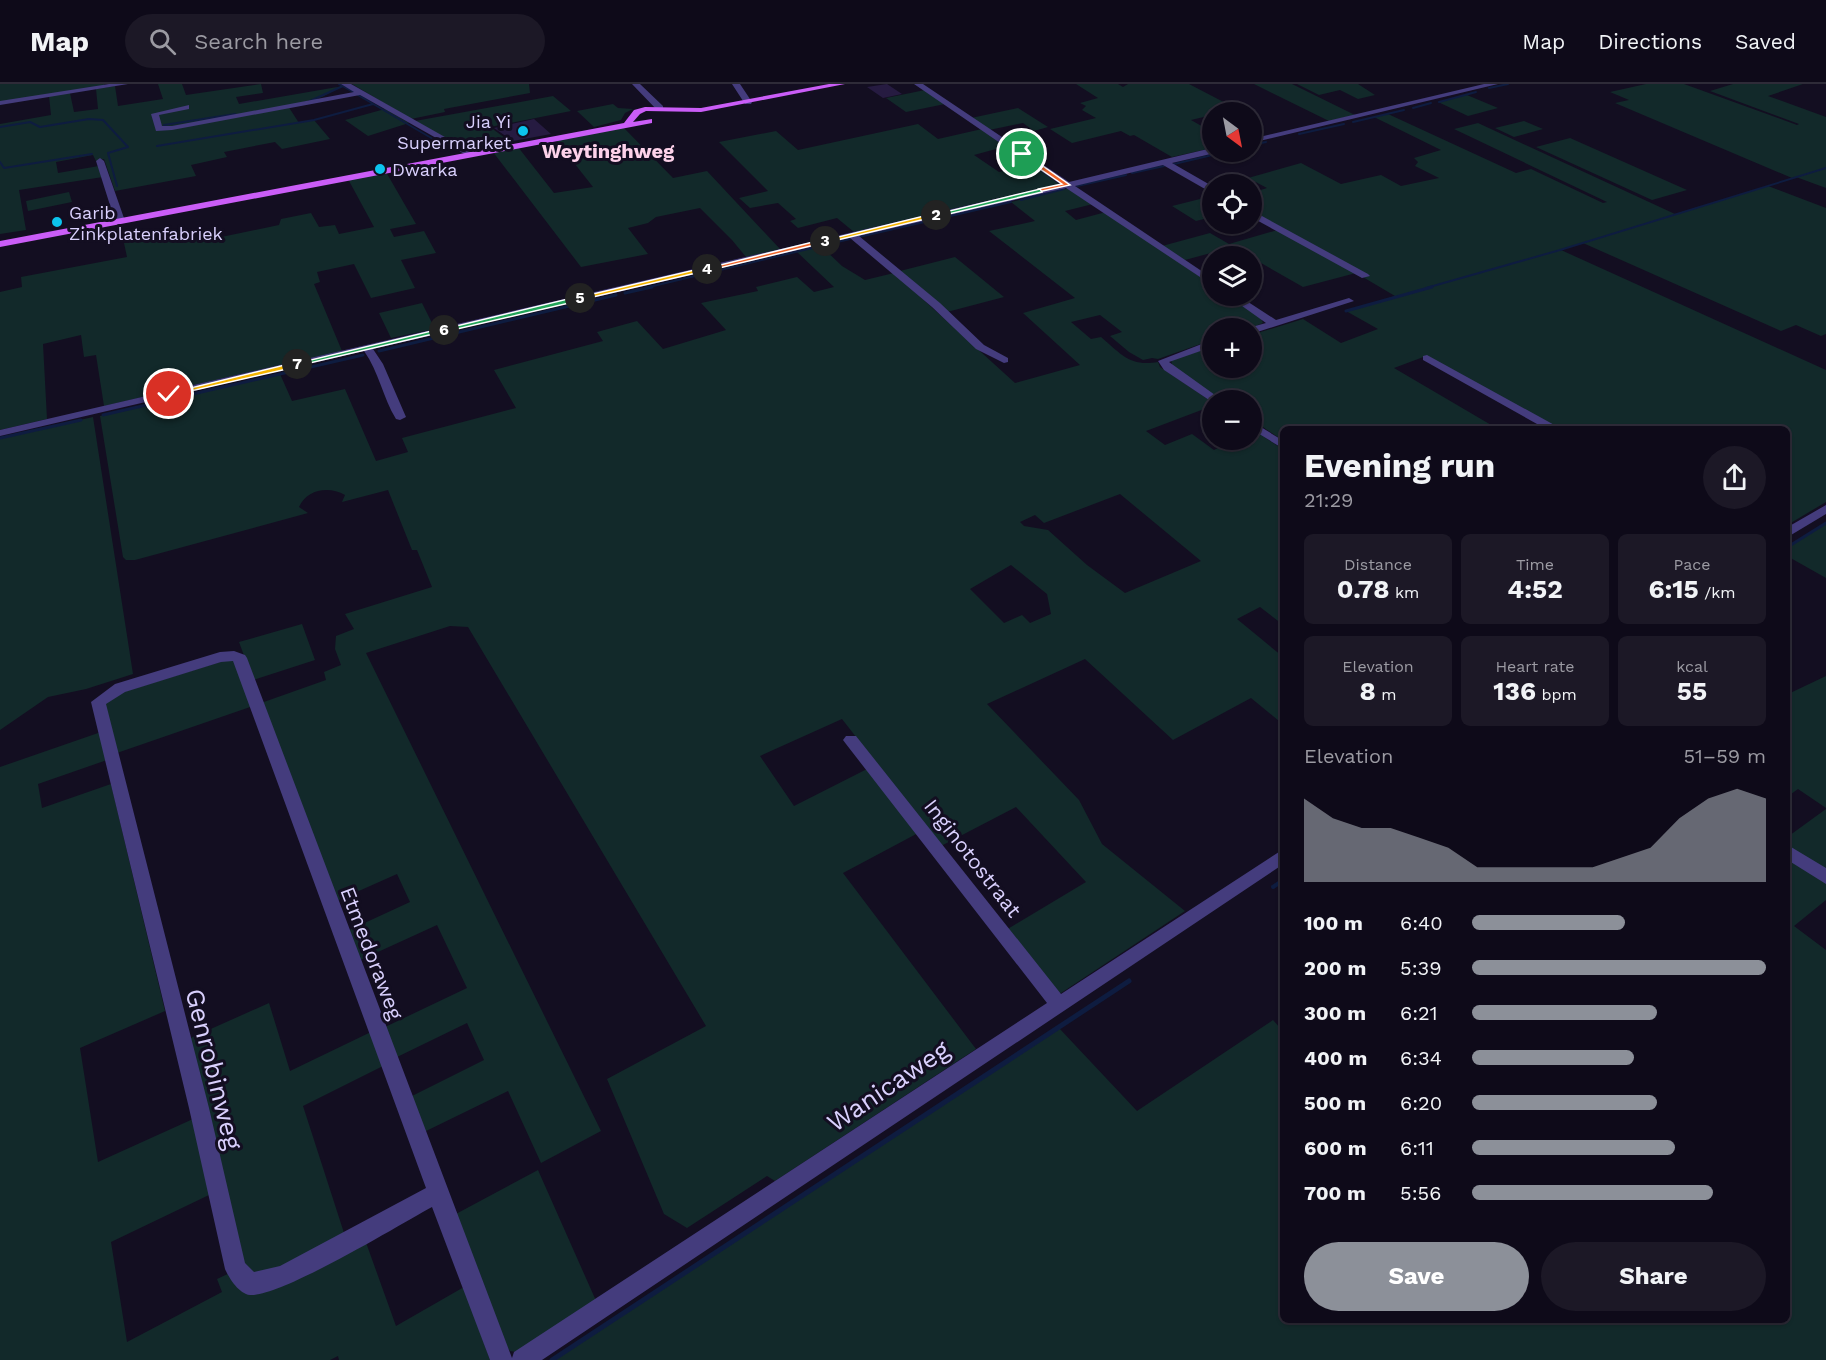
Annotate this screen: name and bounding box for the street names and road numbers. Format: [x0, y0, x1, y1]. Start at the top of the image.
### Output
street label: Inginotostraat [919, 794, 1027, 922]
street label: Etmedoraweg [335, 883, 409, 1024]
street label: Genrobinweg [179, 985, 249, 1153]
street label: Wanicaweg [821, 1034, 955, 1138]

